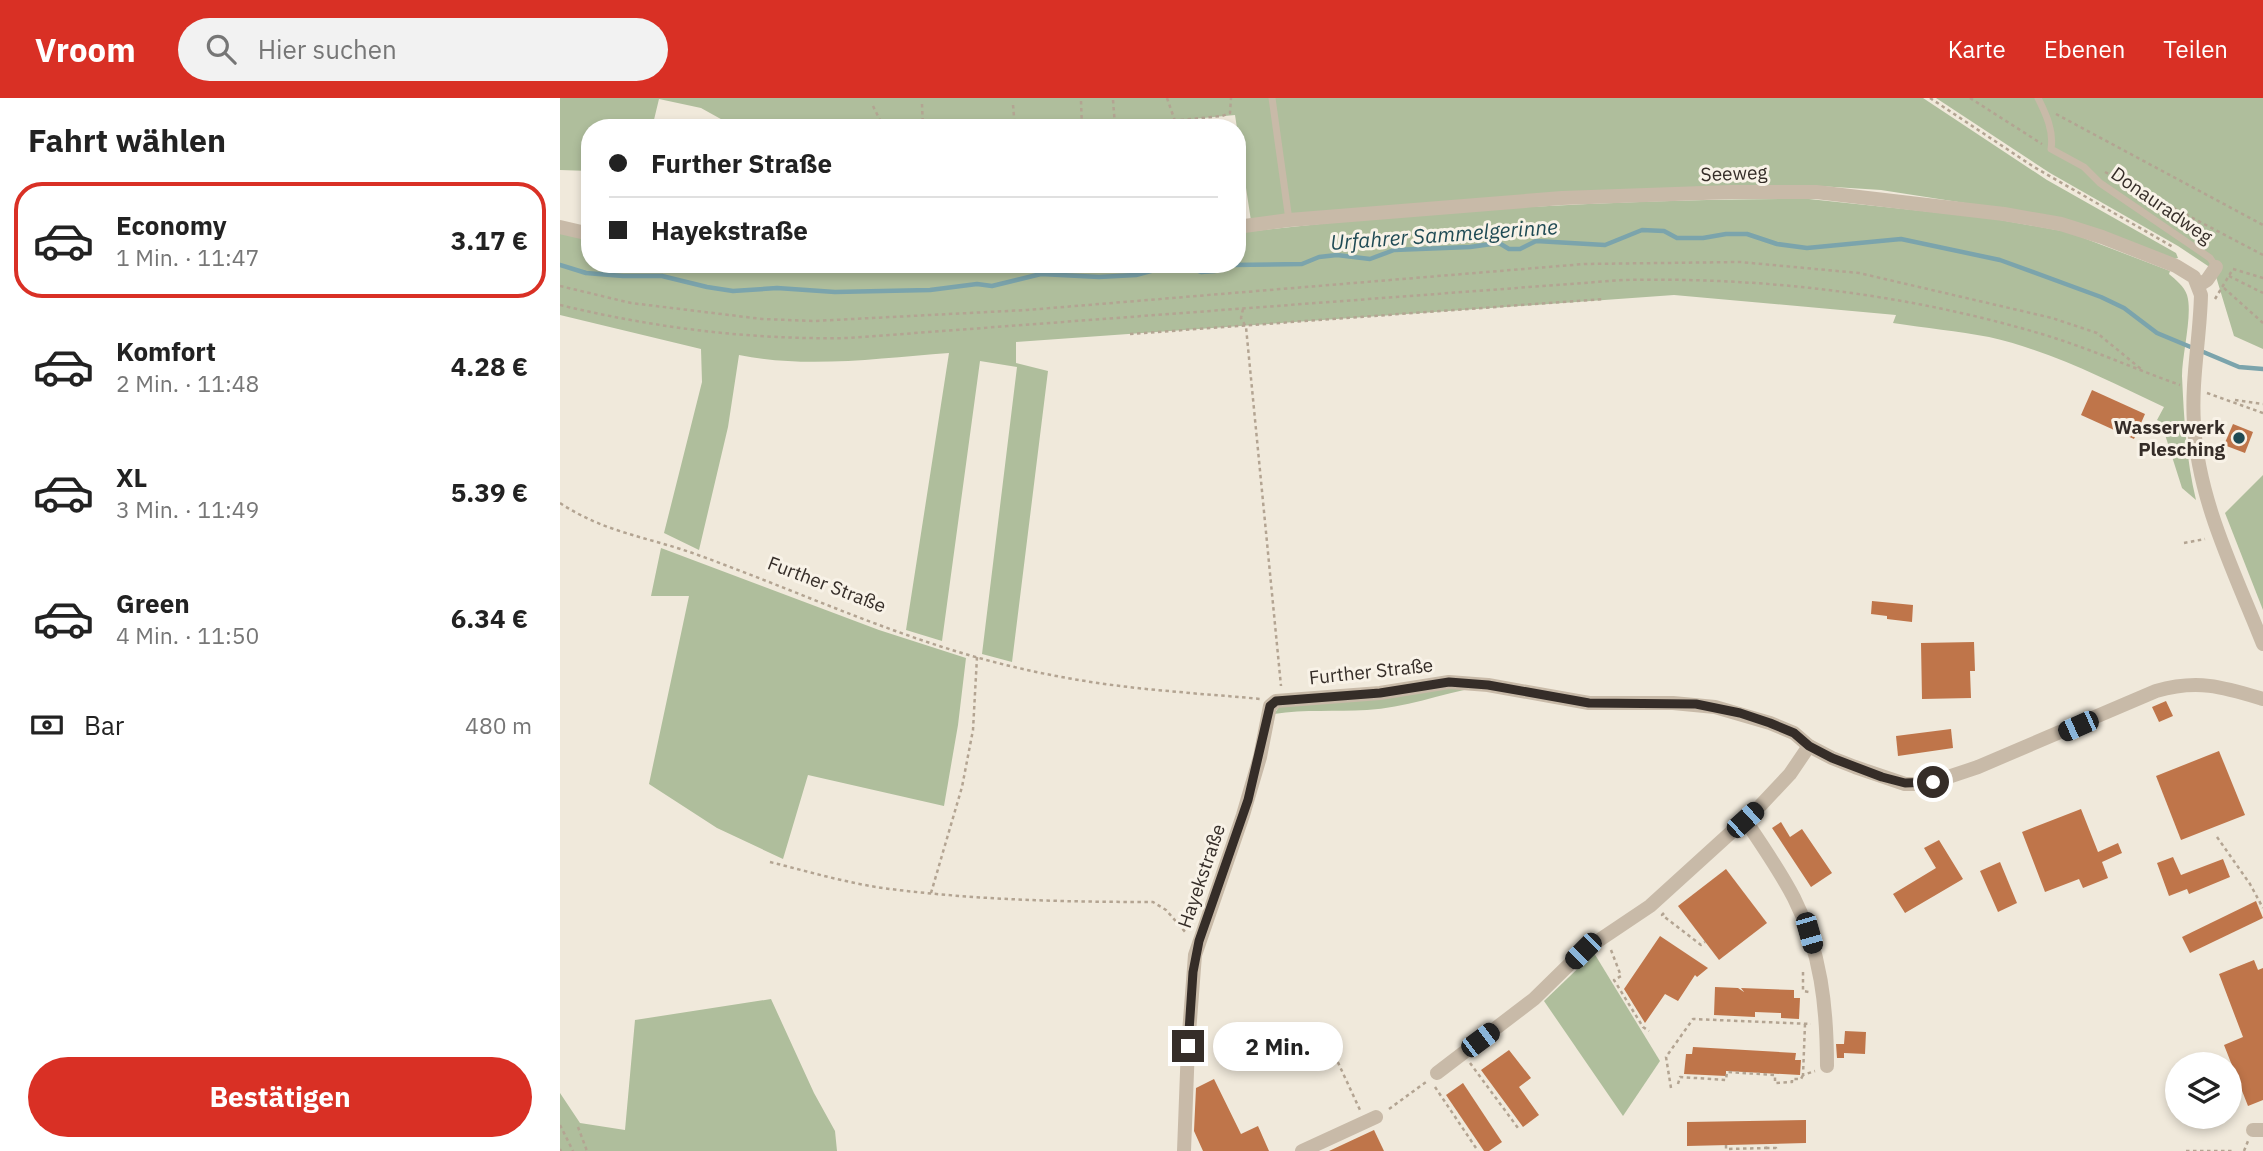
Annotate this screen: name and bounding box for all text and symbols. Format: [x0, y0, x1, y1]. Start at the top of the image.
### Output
search box [178, 18, 668, 81]
text: Vroom [35, 28, 136, 71]
icon: search [202, 30, 240, 68]
text: Hier suchen [258, 32, 397, 66]
text: Karte [1948, 33, 2006, 65]
text: Ebenen [2044, 33, 2125, 65]
text: Teilen [2163, 33, 2228, 65]
text: Fahrt wählen [28, 119, 226, 161]
text: Further Straße [651, 146, 832, 180]
street label: Seeweg [1700, 160, 1768, 186]
street label: Donauradweg [2107, 161, 2217, 249]
text: Economy [116, 208, 227, 242]
icon: car [32, 209, 95, 272]
water label: Urfahrer Sammelgerinne [1329, 212, 1559, 256]
text: Hayekstraße [651, 213, 808, 247]
text: 3.17 € [451, 223, 528, 257]
text: 1 Min. · 11:47 [116, 242, 259, 272]
text: Komfort [116, 334, 216, 368]
icon: car [32, 335, 95, 398]
text: 4.28 € [451, 349, 528, 383]
text: 2 Min. · 11:48 [116, 368, 259, 398]
place label: Wasserwerk Plesching [2114, 415, 2226, 461]
marker: Wasserwerk Plesching [2231, 430, 2247, 446]
text: XL [116, 460, 147, 494]
icon: car [32, 461, 95, 524]
text: 5.39 € [451, 475, 528, 509]
text: 3 Min. · 11:49 [116, 494, 259, 524]
street label: Further Straße [764, 550, 890, 618]
text: Green [116, 586, 190, 620]
icon: car [32, 587, 95, 650]
text: 6.34 € [451, 601, 528, 635]
text: 4 Min. · 11:50 [116, 620, 259, 650]
street label: Further Straße [1308, 653, 1434, 689]
icon: cash [28, 706, 66, 744]
text: Bar [84, 708, 124, 742]
car [2055, 708, 2102, 744]
text: 480 m [465, 710, 532, 740]
route start [1917, 766, 1949, 798]
car [1723, 798, 1768, 842]
street label: Hayekstraße [1172, 821, 1230, 931]
car [1794, 910, 1825, 956]
car [1561, 929, 1606, 973]
car [1457, 1019, 1504, 1061]
callout: 2 Min. [1212, 1021, 1342, 1070]
route end [1172, 1030, 1204, 1062]
text: 2 Min. [1245, 1031, 1311, 1061]
map controls [2165, 1052, 2242, 1129]
button: layers [2165, 1052, 2242, 1129]
button: Bestätigen [28, 1057, 532, 1137]

